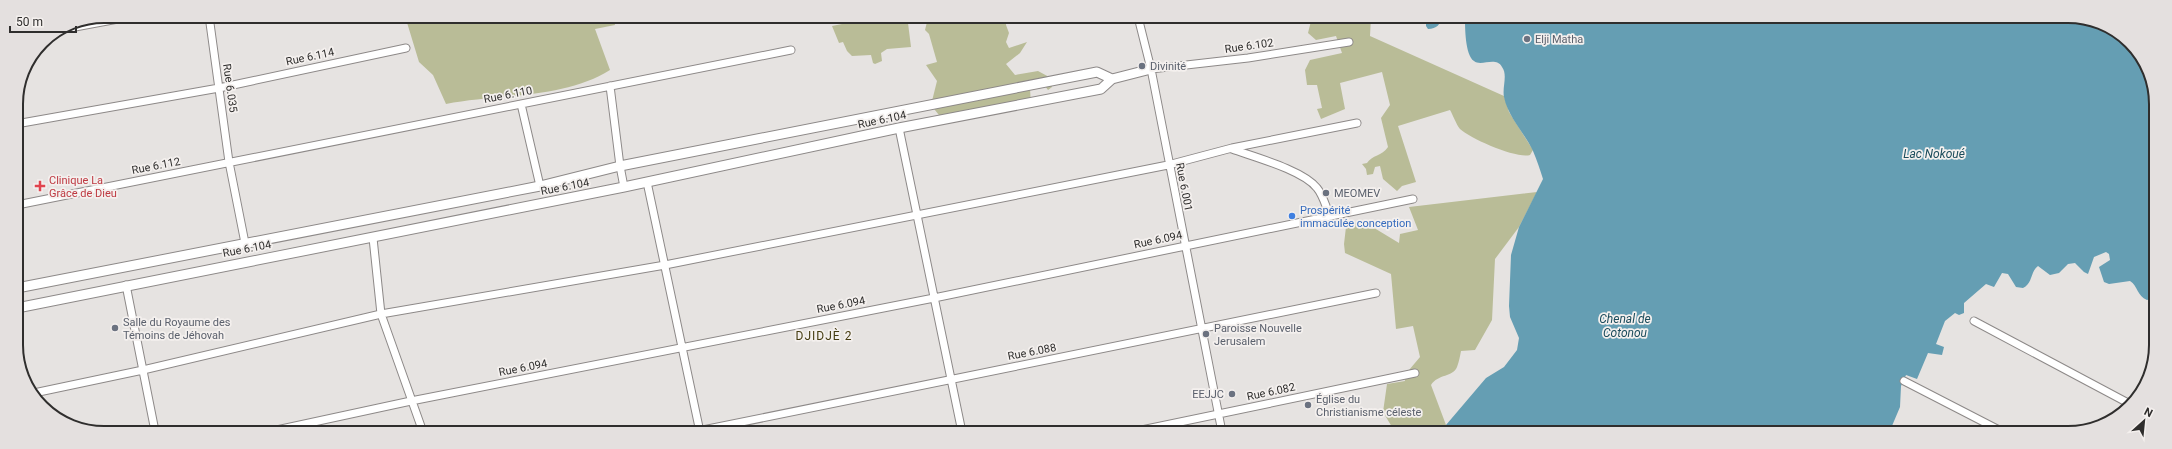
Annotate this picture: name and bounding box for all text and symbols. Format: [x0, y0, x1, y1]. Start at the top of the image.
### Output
scale bar [10, 8, 76, 34]
text: 50 m [16, 15, 43, 29]
place label: Elji Matha [1535, 33, 1583, 46]
marker: Elji Matha [1522, 34, 1532, 44]
street label: Rue 6.102 [1224, 36, 1274, 56]
street label: Rue 6.114 [285, 46, 335, 68]
place label: Divinité [1150, 60, 1186, 73]
marker: Divinité [1137, 61, 1147, 71]
street label: Rue 6.035 [220, 63, 240, 113]
street label: Rue 6.110 [483, 84, 533, 106]
street label: Rue 6.104 [857, 109, 907, 131]
water label: Lac Nokoué [1903, 147, 1965, 161]
street label: Rue 6.112 [131, 155, 181, 177]
street label: Rue 6.001 [1173, 162, 1195, 212]
place label: Clinique La Grâce de Dieu [49, 174, 117, 200]
street label: Rue 6.104 [540, 176, 590, 198]
marker: Clinique La Grâce de Dieu [34, 180, 46, 192]
place label: MEOMEV [1334, 187, 1380, 200]
marker: MEOMEV [1321, 188, 1331, 198]
place label: Prospérité immaculée conception [1300, 204, 1411, 230]
marker: Prospérité immaculée conception [1287, 211, 1297, 221]
street label: Rue 6.094 [1133, 229, 1183, 251]
street label: Rue 6.104 [222, 238, 272, 260]
street label: Rue 6.094 [816, 294, 866, 316]
water label: Chenal de Cotonou [1599, 312, 1651, 340]
place label: Salle du Royaume des Témoins de Jéhovah [123, 316, 231, 342]
place label: Paroisse Nouvelle Jerusalem [1214, 322, 1302, 348]
marker: Salle du Royaume des Témoins de Jéhovah [110, 323, 120, 333]
district label: DJIDJÈ 2 [796, 328, 852, 343]
marker: Paroisse Nouvelle Jerusalem [1201, 329, 1211, 339]
street label: Rue 6.088 [1007, 341, 1057, 363]
street label: Rue 6.094 [498, 357, 548, 379]
street label: Rue 6.082 [1246, 381, 1296, 403]
place label: EEJJC [1192, 388, 1224, 401]
marker: EEJJC [1227, 389, 1237, 399]
place label: Église du Christianisme céleste [1316, 393, 1422, 419]
marker: Église du Christianisme céleste [1303, 400, 1313, 410]
north arrow [2124, 401, 2164, 441]
text: N [2142, 405, 2155, 420]

